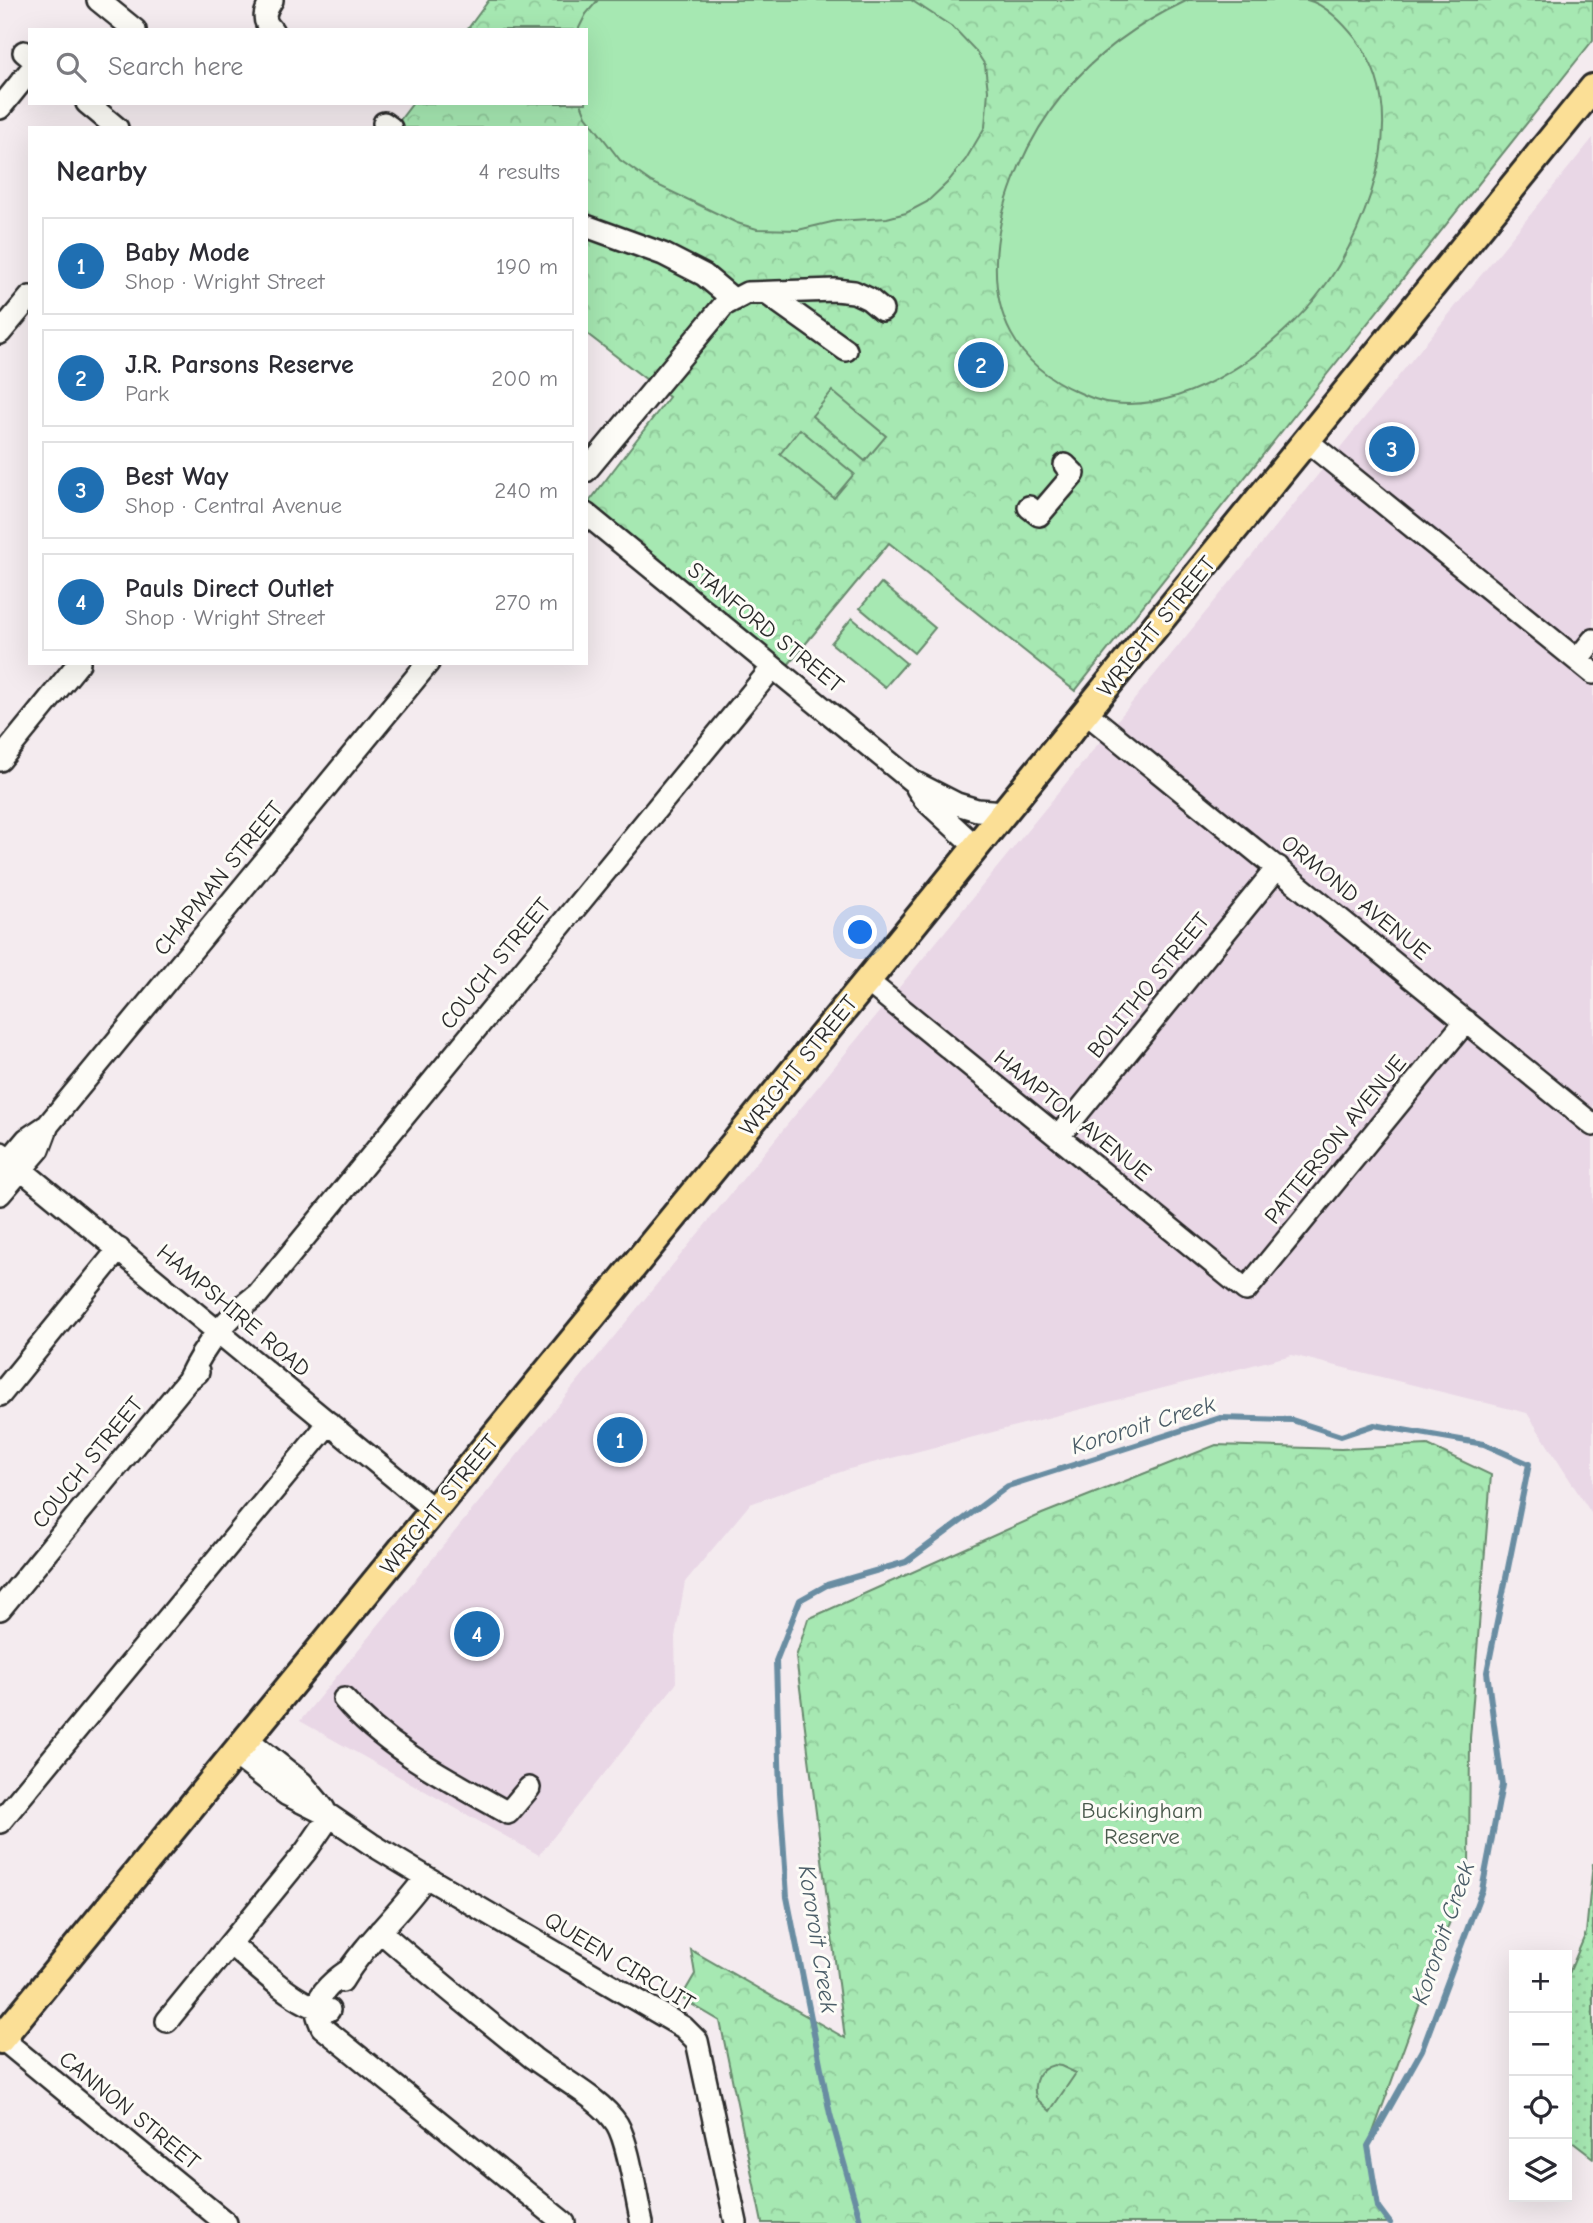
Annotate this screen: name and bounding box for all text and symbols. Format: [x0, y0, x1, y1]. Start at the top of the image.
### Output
search box [28, 28, 588, 105]
icon: search [52, 48, 90, 86]
text: Search here [108, 52, 243, 82]
text: Nearby [56, 154, 147, 189]
text: 4 results [478, 158, 560, 185]
text: Baby Mode [125, 238, 249, 268]
text: 1 [76, 253, 86, 280]
text: 190 m [496, 253, 558, 280]
text: Shop · Wright Street [125, 268, 324, 295]
pin: 2 [958, 339, 1004, 391]
text: J.R. Parsons Reserve [125, 350, 354, 380]
text: 2 [75, 365, 87, 392]
text: 200 m [491, 365, 558, 392]
text: Park [125, 380, 169, 407]
pin: 3 [1369, 423, 1415, 475]
text: Best Way [125, 462, 228, 492]
text: 3 [75, 477, 87, 504]
text: 240 m [494, 477, 558, 504]
text: Shop · Central Avenue [125, 492, 342, 519]
street label: WRIGHT STREET [1091, 551, 1221, 702]
street label: STANFORD STREET [682, 556, 849, 699]
text: Pauls Direct Outlet [125, 574, 334, 604]
text: 4 [76, 589, 86, 616]
text: 270 m [494, 589, 558, 616]
text: Shop · Wright Street [125, 604, 324, 631]
street label: CHAPMAN STREET [148, 796, 289, 961]
street label: ORMOND AVENUE [1276, 829, 1435, 966]
street label: COUCH STREET [434, 892, 557, 1035]
street label: BOLITHO STREET [1082, 907, 1215, 1063]
your location [843, 915, 877, 949]
street label: WRIGHT STREET [733, 990, 863, 1141]
street label: HAMPTON AVENUE [989, 1044, 1157, 1187]
street label: PATTERSON AVENUE [1259, 1049, 1412, 1229]
street label: HAMPSHIRE ROAD [151, 1238, 316, 1382]
water label: Kororoit Creek [1067, 1390, 1219, 1460]
street label: COUCH STREET [26, 1391, 149, 1534]
pin: 1 [597, 1414, 643, 1466]
street label: WRIGHT STREET [374, 1429, 504, 1580]
pin: 4 [454, 1608, 500, 1660]
park label: Buckingham Reserve [1081, 1797, 1203, 1850]
water label: Kororoit Creek [1405, 1857, 1481, 2008]
water label: Kororoit Creek [792, 1863, 844, 2015]
street label: QUEEN CIRCUIT [540, 1906, 700, 2017]
map controls [1509, 1950, 1572, 2202]
button: + [1509, 1950, 1572, 2013]
button: − [1509, 2013, 1572, 2076]
street label: CANNON STREET [54, 2045, 206, 2175]
button: locate [1509, 2076, 1572, 2139]
button: layers [1509, 2139, 1572, 2202]

